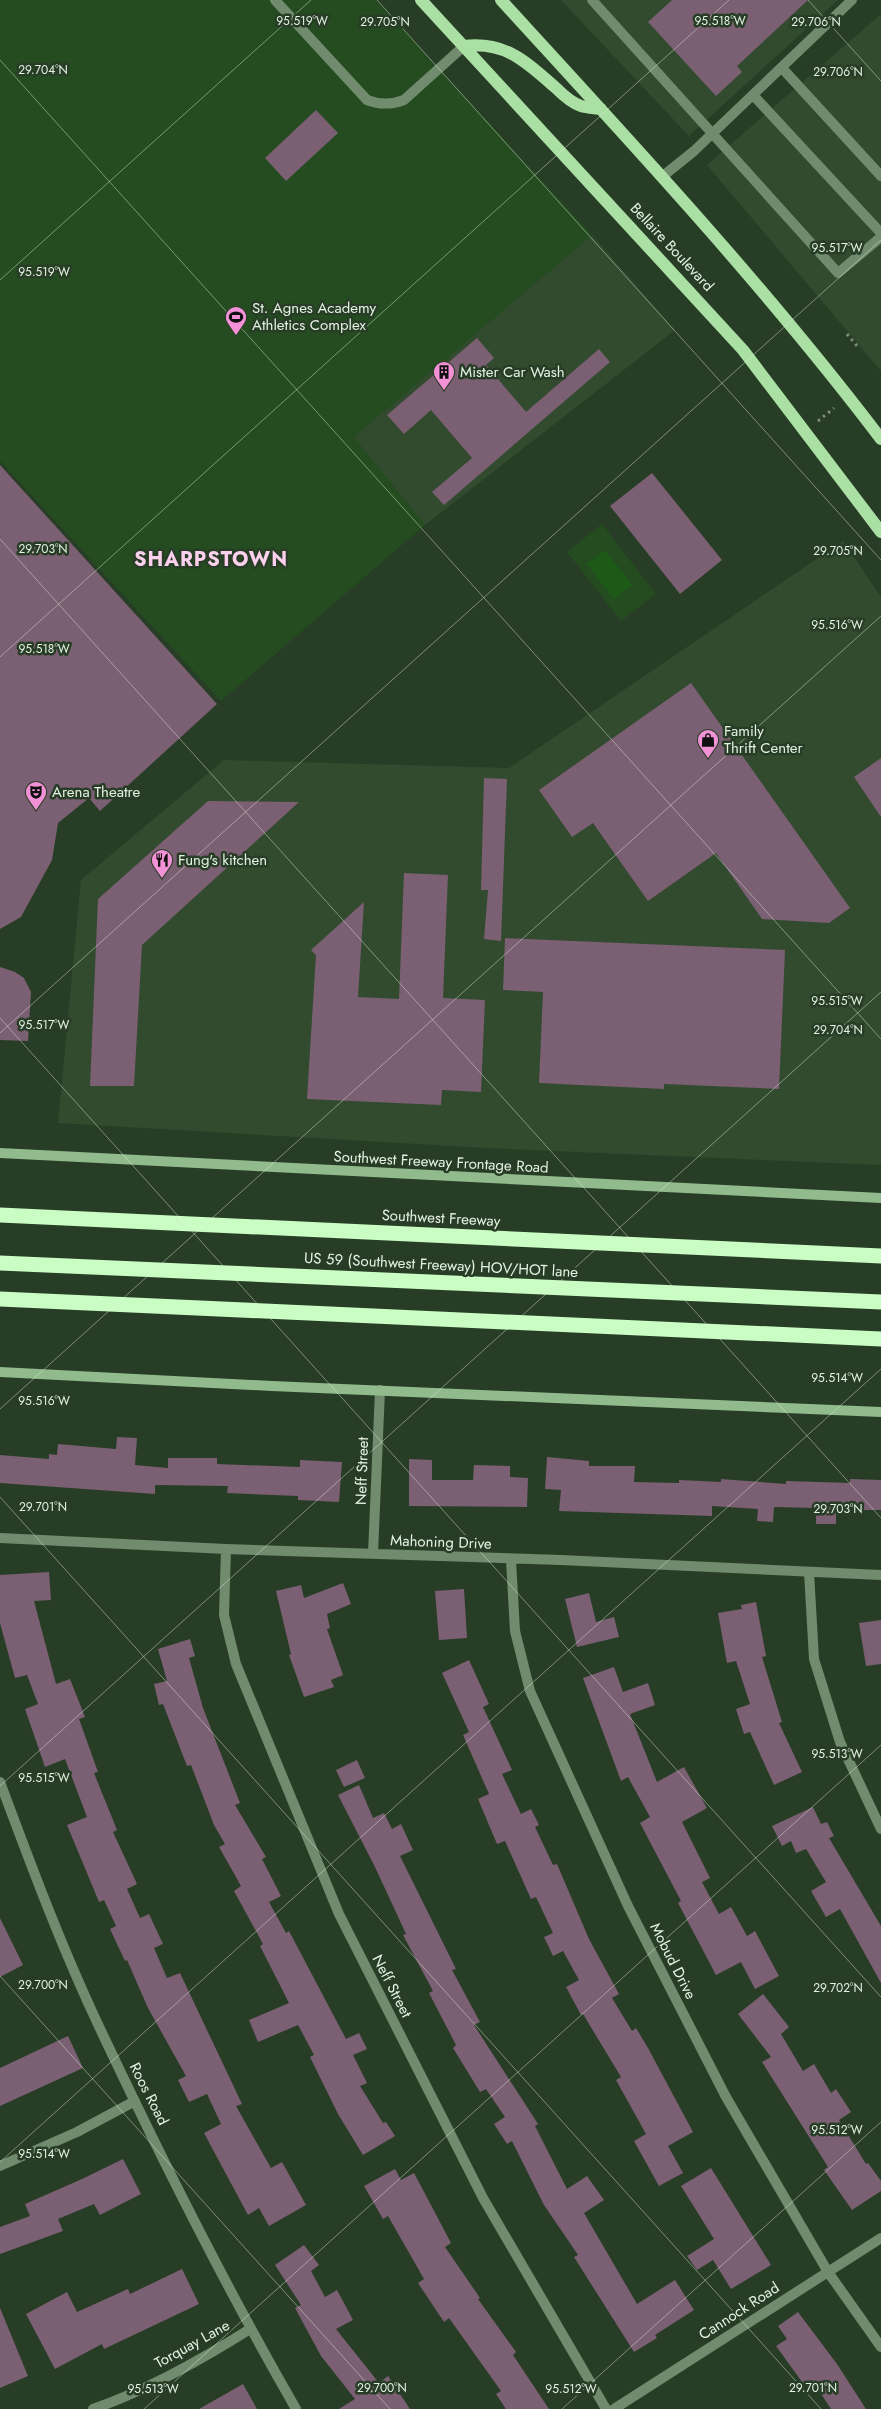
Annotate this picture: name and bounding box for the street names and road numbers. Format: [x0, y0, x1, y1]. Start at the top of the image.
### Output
street label: Bellaire Boulevard [625, 198, 719, 296]
street label: Southwest Freeway Frontage Road [333, 1145, 549, 1179]
street label: Southwest Freeway [381, 1204, 501, 1232]
street label: US 59 (Southwest Freeway) HOV/HOT lane [303, 1247, 579, 1283]
street label: Neff Street [350, 1436, 374, 1505]
street label: Mahoning Drive [390, 1529, 492, 1555]
street label: Mobud Drive [644, 1919, 702, 2003]
street label: Neff Street [367, 1951, 417, 2022]
street label: Roos Road [124, 2059, 174, 2129]
street label: Cannock Road [694, 2277, 784, 2345]
street label: Torquay Lane [150, 2314, 234, 2374]

